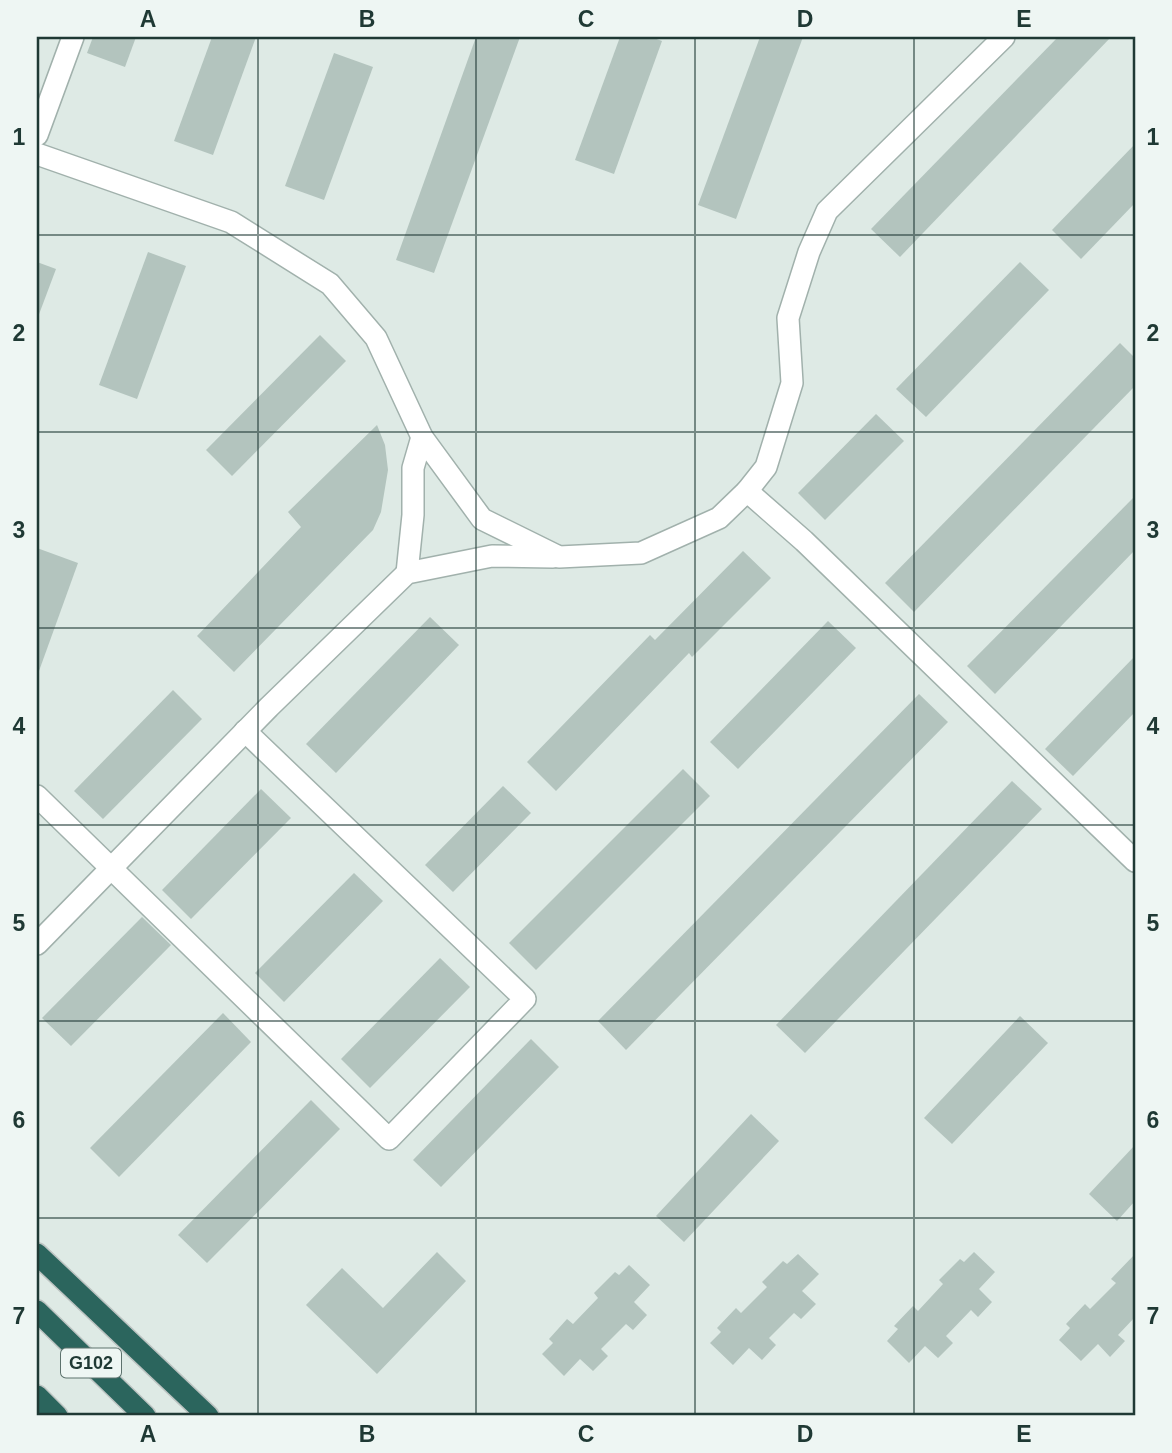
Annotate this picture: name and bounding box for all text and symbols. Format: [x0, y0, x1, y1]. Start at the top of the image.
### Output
text: A [140, 6, 156, 32]
text: B [359, 6, 375, 32]
text: C [578, 6, 594, 32]
text: D [797, 6, 813, 32]
text: E [1016, 6, 1032, 32]
text: 1 [13, 124, 26, 150]
text: 1 [1147, 124, 1160, 150]
text: 2 [13, 320, 25, 346]
text: 2 [1147, 320, 1159, 346]
text: 3 [13, 517, 25, 543]
text: 3 [1147, 517, 1159, 543]
text: 4 [13, 713, 26, 739]
text: 4 [1147, 713, 1160, 739]
text: 5 [13, 910, 26, 936]
text: 5 [1147, 910, 1160, 936]
text: 6 [13, 1107, 25, 1133]
text: 6 [1147, 1107, 1159, 1133]
text: 7 [13, 1303, 25, 1329]
text: 7 [1147, 1303, 1159, 1329]
road number: G102 [61, 1348, 121, 1378]
text: A [140, 1421, 156, 1447]
text: B [359, 1421, 375, 1447]
text: C [578, 1421, 594, 1447]
text: D [797, 1421, 813, 1447]
text: E [1016, 1421, 1032, 1447]

